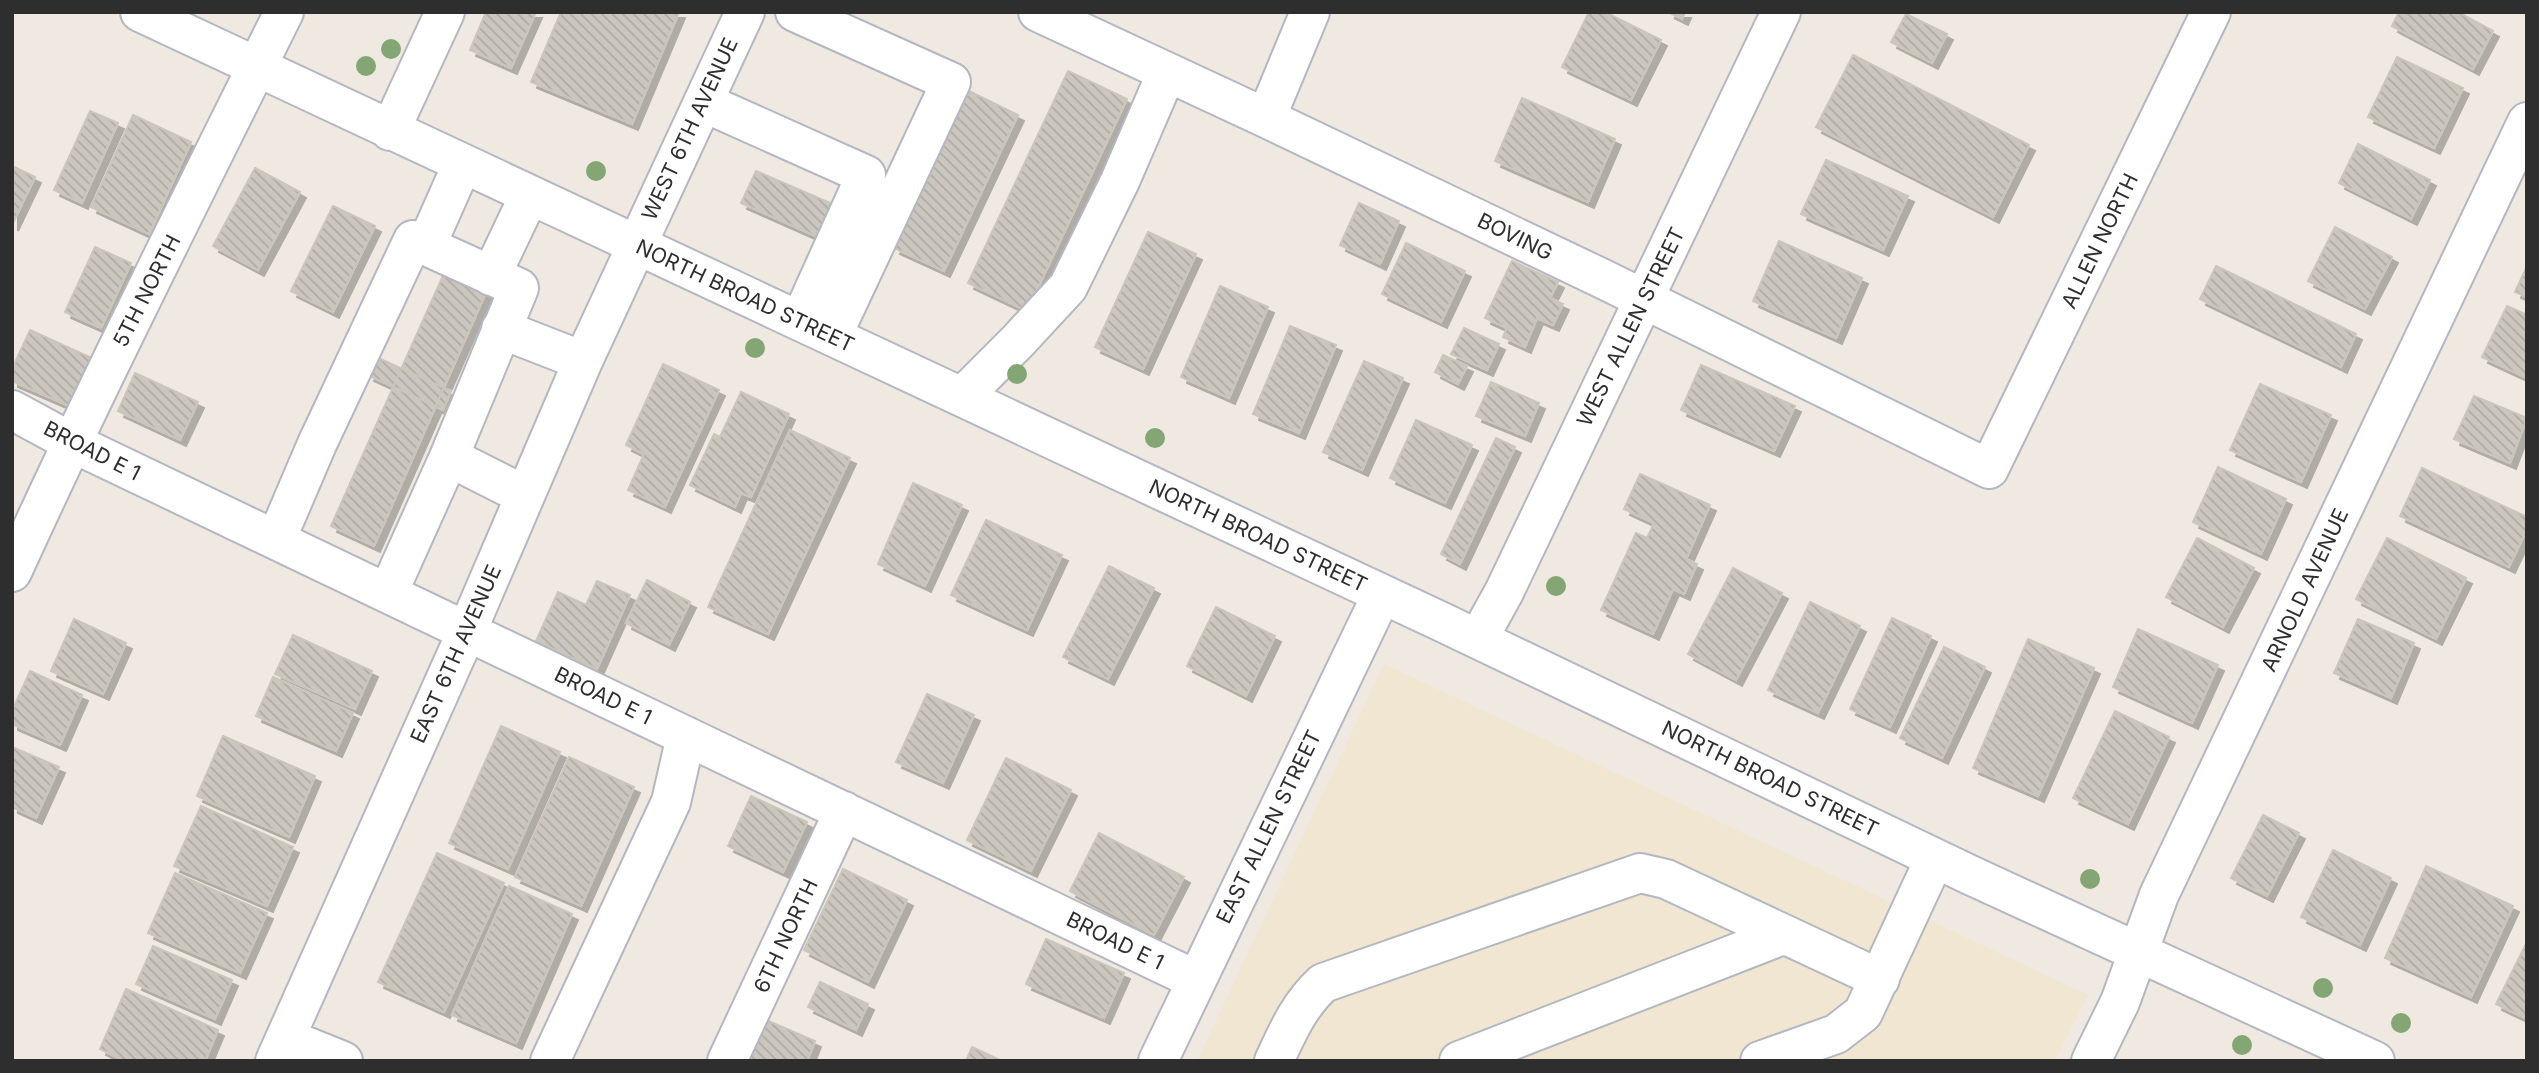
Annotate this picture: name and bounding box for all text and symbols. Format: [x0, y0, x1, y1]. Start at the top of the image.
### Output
street label: WEST 6TH AVENUE [636, 34, 743, 224]
street label: ALLEN NORTH [2056, 169, 2143, 312]
street label: BOVING [1473, 208, 1557, 265]
street label: WEST ALLEN STREET [1571, 223, 1690, 430]
street label: 5TH NORTH [108, 231, 185, 351]
street label: NORTH BROAD STREET [632, 234, 858, 357]
street label: BROAD E 1 [40, 416, 145, 486]
street label: NORTH BROAD STREET [1145, 474, 1371, 597]
street label: ARNOLD AVENUE [2256, 504, 2353, 675]
street label: EAST 6TH AVENUE [405, 561, 506, 747]
street label: BROAD E 1 [550, 661, 656, 730]
street label: NORTH BROAD STREET [1658, 715, 1883, 842]
street label: EAST ALLEN STREET [1211, 726, 1326, 928]
street label: 6TH NORTH [748, 875, 823, 997]
street label: BROAD E 1 [1062, 906, 1168, 975]

